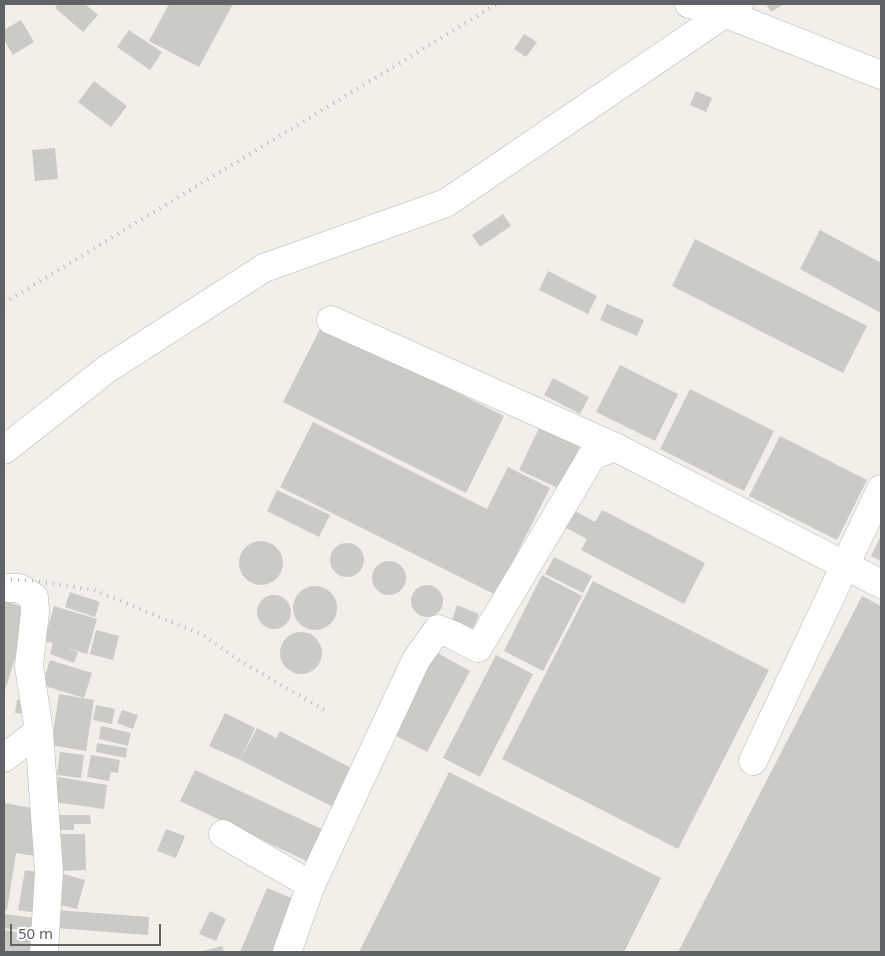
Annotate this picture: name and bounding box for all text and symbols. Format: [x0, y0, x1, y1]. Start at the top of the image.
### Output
scale bar [12, 914, 164, 946]
text: 50 m [18, 923, 53, 943]

